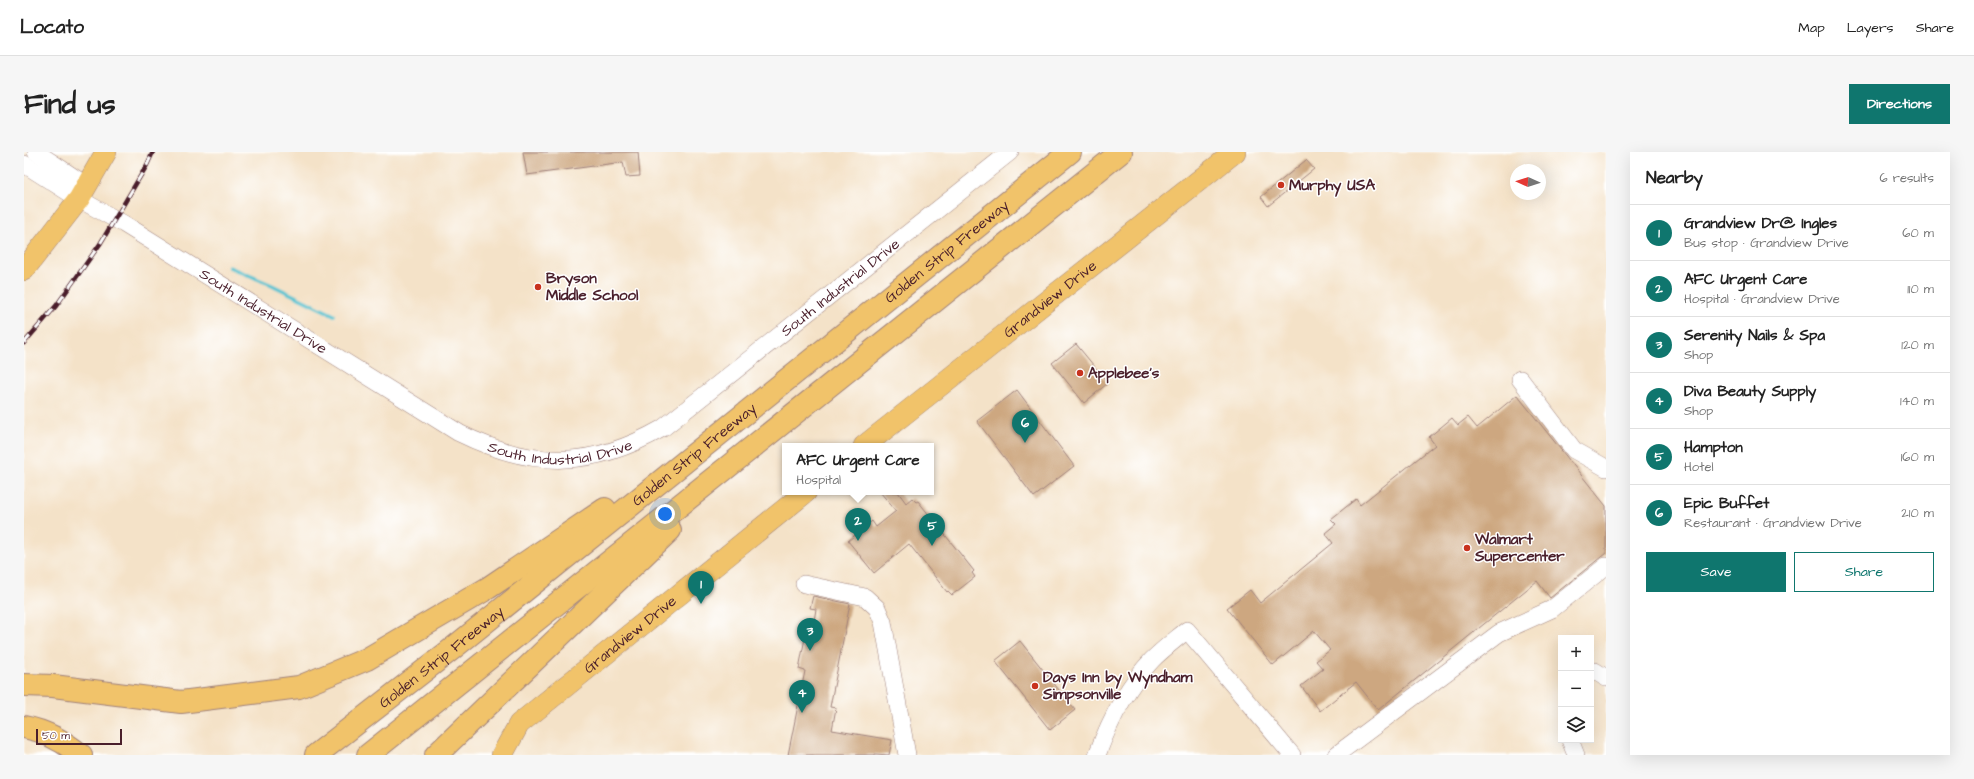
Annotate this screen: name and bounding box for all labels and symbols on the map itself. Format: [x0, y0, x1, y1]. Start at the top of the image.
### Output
north arrow [1510, 164, 1546, 200]
place label: Murphy USA [1289, 175, 1375, 197]
marker: Murphy USA [1276, 180, 1286, 190]
street label: Golden Strip Freeway [880, 195, 1014, 308]
street label: South Industrial Drive [776, 234, 904, 341]
street label: Grandview Drive [999, 256, 1101, 343]
street label: South Industrial Drive [195, 264, 331, 359]
place label: Bryson Middle School [546, 268, 639, 306]
marker: Bryson Middle School [533, 282, 543, 292]
place label: Applebee's [1088, 363, 1160, 384]
marker: Applebee's [1075, 368, 1085, 378]
street label: Golden Strip Freeway [628, 398, 762, 511]
pin: 6 [1012, 410, 1038, 443]
street label: South Industrial Drive [485, 435, 635, 470]
your location [655, 504, 675, 524]
pin: 2 [845, 508, 871, 541]
pin: 5 [919, 513, 945, 546]
place label: Walmart Supercenter [1474, 529, 1565, 567]
marker: Walmart Supercenter [1462, 543, 1472, 553]
pin: 1 [688, 571, 714, 604]
street label: Grandview Drive [579, 591, 681, 679]
street label: Golden Strip Freeway [374, 601, 509, 713]
pin: 3 [797, 618, 823, 651]
place label: Days Inn by Wyndham Simpsonville [1042, 667, 1193, 705]
pin: 4 [789, 680, 815, 713]
marker: Days Inn by Wyndham Simpsonville [1030, 681, 1040, 691]
scale bar [36, 727, 122, 746]

